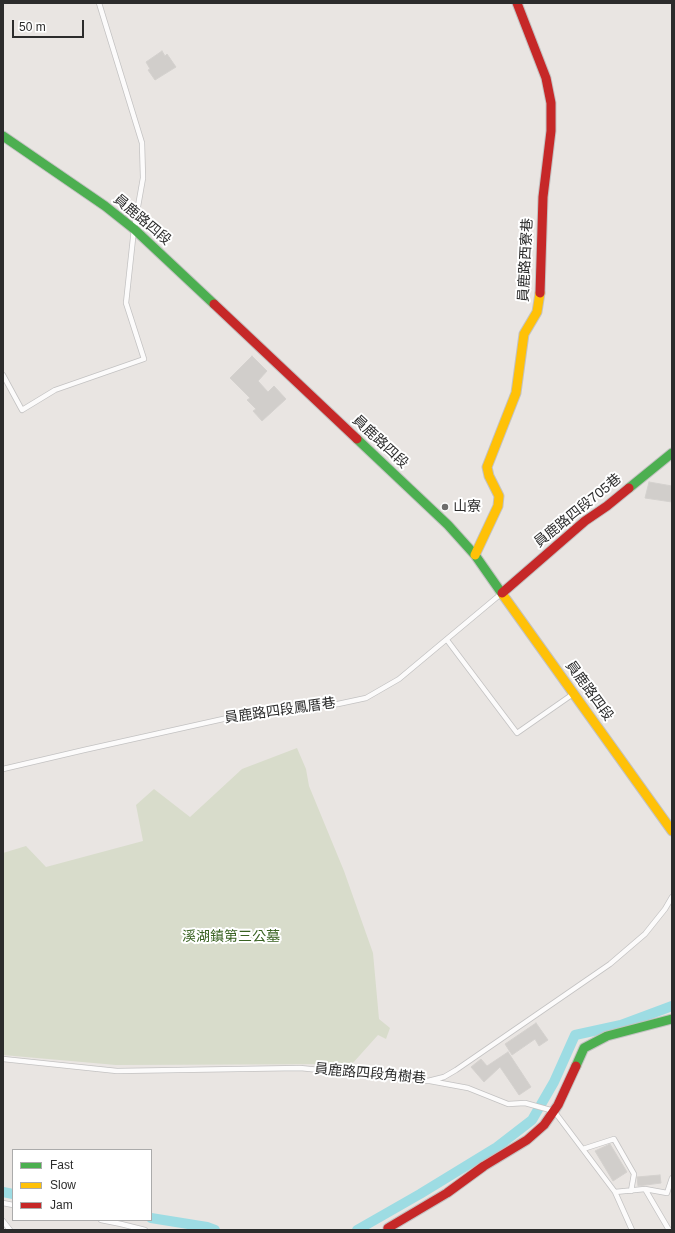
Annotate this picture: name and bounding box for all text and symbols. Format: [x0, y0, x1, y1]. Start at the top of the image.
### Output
scale bar [14, 12, 86, 38]
text: 50 m [19, 20, 46, 34]
street label: 員鹿路四段 [110, 191, 174, 249]
street label: 員鹿路西寮巷 [515, 218, 537, 302]
street label: 員鹿路四段 [349, 412, 411, 472]
street label: 員鹿路四段705巷 [531, 471, 625, 551]
place label: 山寮 [453, 499, 481, 515]
marker: 山寮 [440, 502, 450, 512]
street label: 員鹿路四段 [562, 658, 616, 724]
street label: 員鹿路四段鳳厝巷 [223, 695, 337, 727]
park label: 溪湖鎮第三公墓 [182, 929, 280, 945]
street label: 員鹿路四段角樹巷 [313, 1061, 427, 1087]
legend [12, 1149, 152, 1221]
text: Fast [50, 1158, 73, 1172]
text: Slow [50, 1178, 76, 1192]
text: Jam [50, 1198, 73, 1212]

